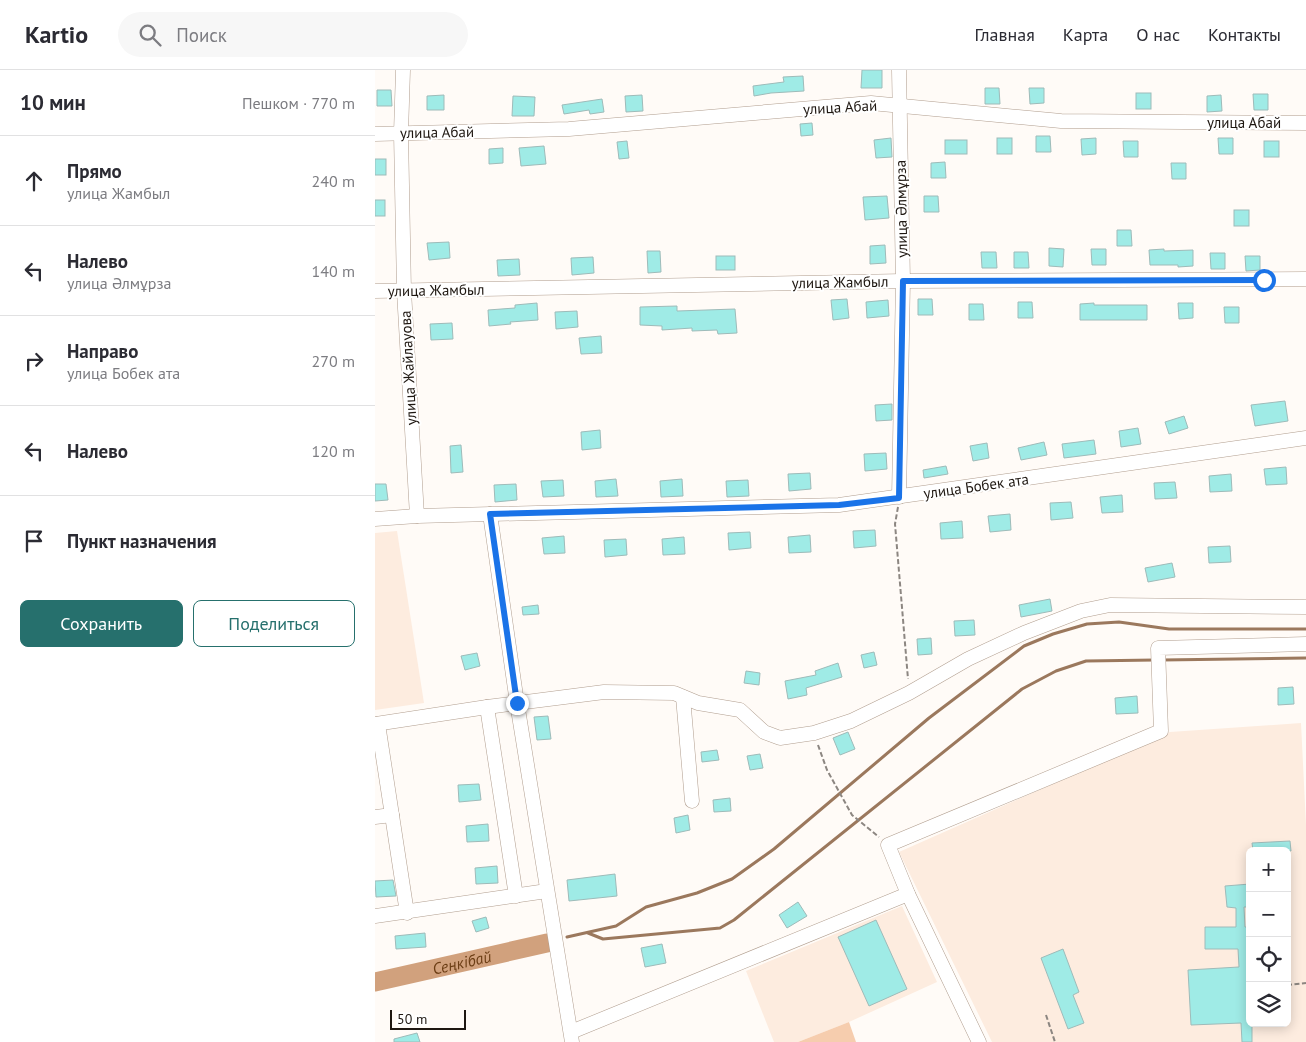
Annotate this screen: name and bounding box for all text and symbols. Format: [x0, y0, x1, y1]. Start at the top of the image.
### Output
search box [118, 12, 468, 57]
text: Kartio [25, 19, 88, 50]
icon: search [136, 21, 164, 49]
text: Поиск [176, 23, 227, 47]
text: Главная [974, 23, 1035, 46]
text: Карта [1063, 23, 1108, 46]
text: О нас [1136, 23, 1180, 46]
text: Контакты [1208, 23, 1281, 46]
text: 10 мин [20, 89, 86, 116]
text: Пешком · 770 m [242, 93, 355, 113]
street label: улица Абай [802, 96, 878, 118]
street label: улица Абай [1207, 113, 1281, 132]
street label: улица Абай [400, 122, 474, 142]
text: Прямо [67, 159, 122, 183]
street label: улица Әлмұрза [891, 160, 911, 258]
icon: ahead [20, 167, 48, 195]
text: 240 m [312, 171, 355, 191]
text: улица Жамбыл [67, 183, 170, 203]
text: Налево [67, 249, 128, 273]
icon: left [20, 257, 48, 285]
text: 140 m [312, 261, 355, 281]
route start [1253, 269, 1276, 292]
street label: улица Жамбыл [791, 272, 889, 292]
text: улица Әлмұрза [67, 273, 171, 293]
street label: улица Жамбыл [387, 280, 485, 300]
street label: улица Жайлауова [396, 310, 420, 426]
text: Направо [67, 339, 138, 363]
icon: right [20, 347, 48, 375]
text: 270 m [312, 351, 355, 371]
text: улица Бобек ата [67, 363, 180, 383]
icon: left [20, 437, 48, 465]
text: Налево [67, 439, 128, 463]
text: 120 m [312, 441, 355, 461]
street label: улица Бобек ата [922, 469, 1030, 503]
icon: arrive [20, 527, 48, 555]
text: Пункт назначения [67, 529, 217, 553]
button: Сохранить [20, 600, 183, 647]
button: Поделиться [193, 600, 355, 647]
route end [506, 692, 529, 715]
map controls [1246, 847, 1291, 1027]
button: + [1246, 847, 1291, 892]
button: − [1246, 892, 1291, 937]
button: locate [1246, 937, 1291, 982]
water label: Сеңкібай [431, 946, 493, 979]
button: layers [1246, 982, 1291, 1027]
scale bar [390, 1007, 466, 1030]
text: 50 m [397, 1010, 427, 1028]

